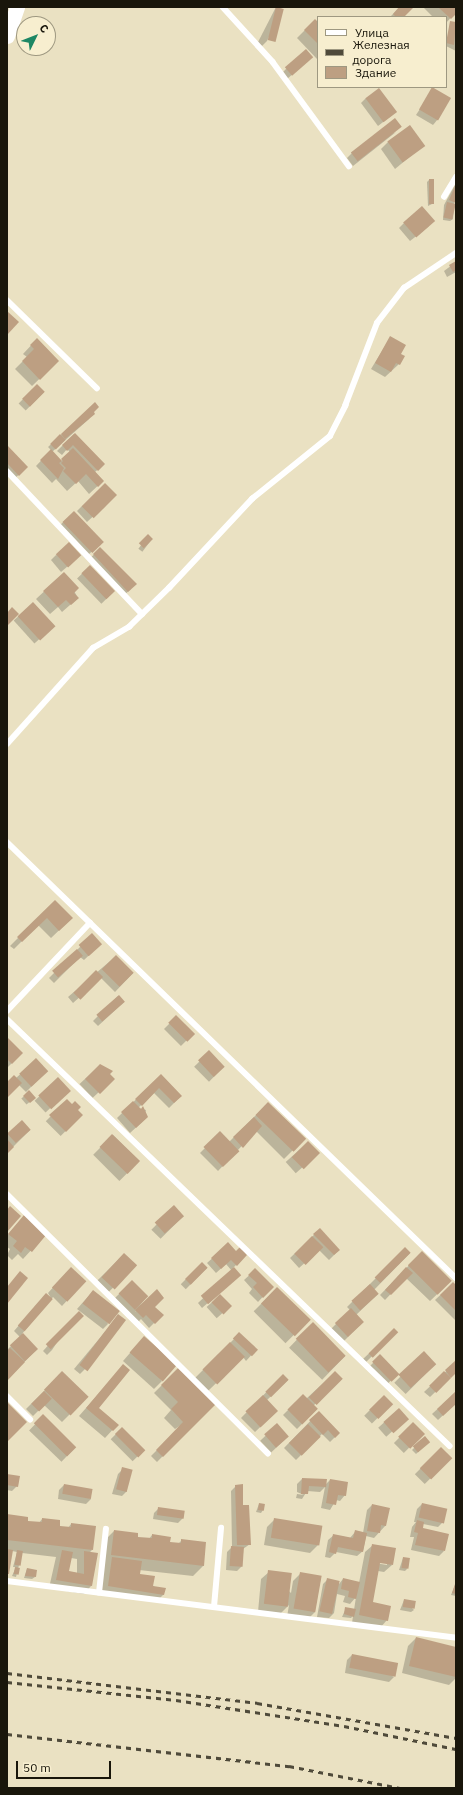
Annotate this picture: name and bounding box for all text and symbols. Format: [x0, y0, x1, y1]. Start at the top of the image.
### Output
north arrow [16, 16, 56, 56]
legend [317, 16, 447, 88]
text: С [36, 21, 52, 36]
text: Улица [355, 25, 389, 40]
text: Железная дорога [352, 37, 410, 67]
text: Здание [355, 65, 396, 80]
scale bar [18, 1753, 113, 1779]
text: 50 m [23, 1760, 51, 1775]

